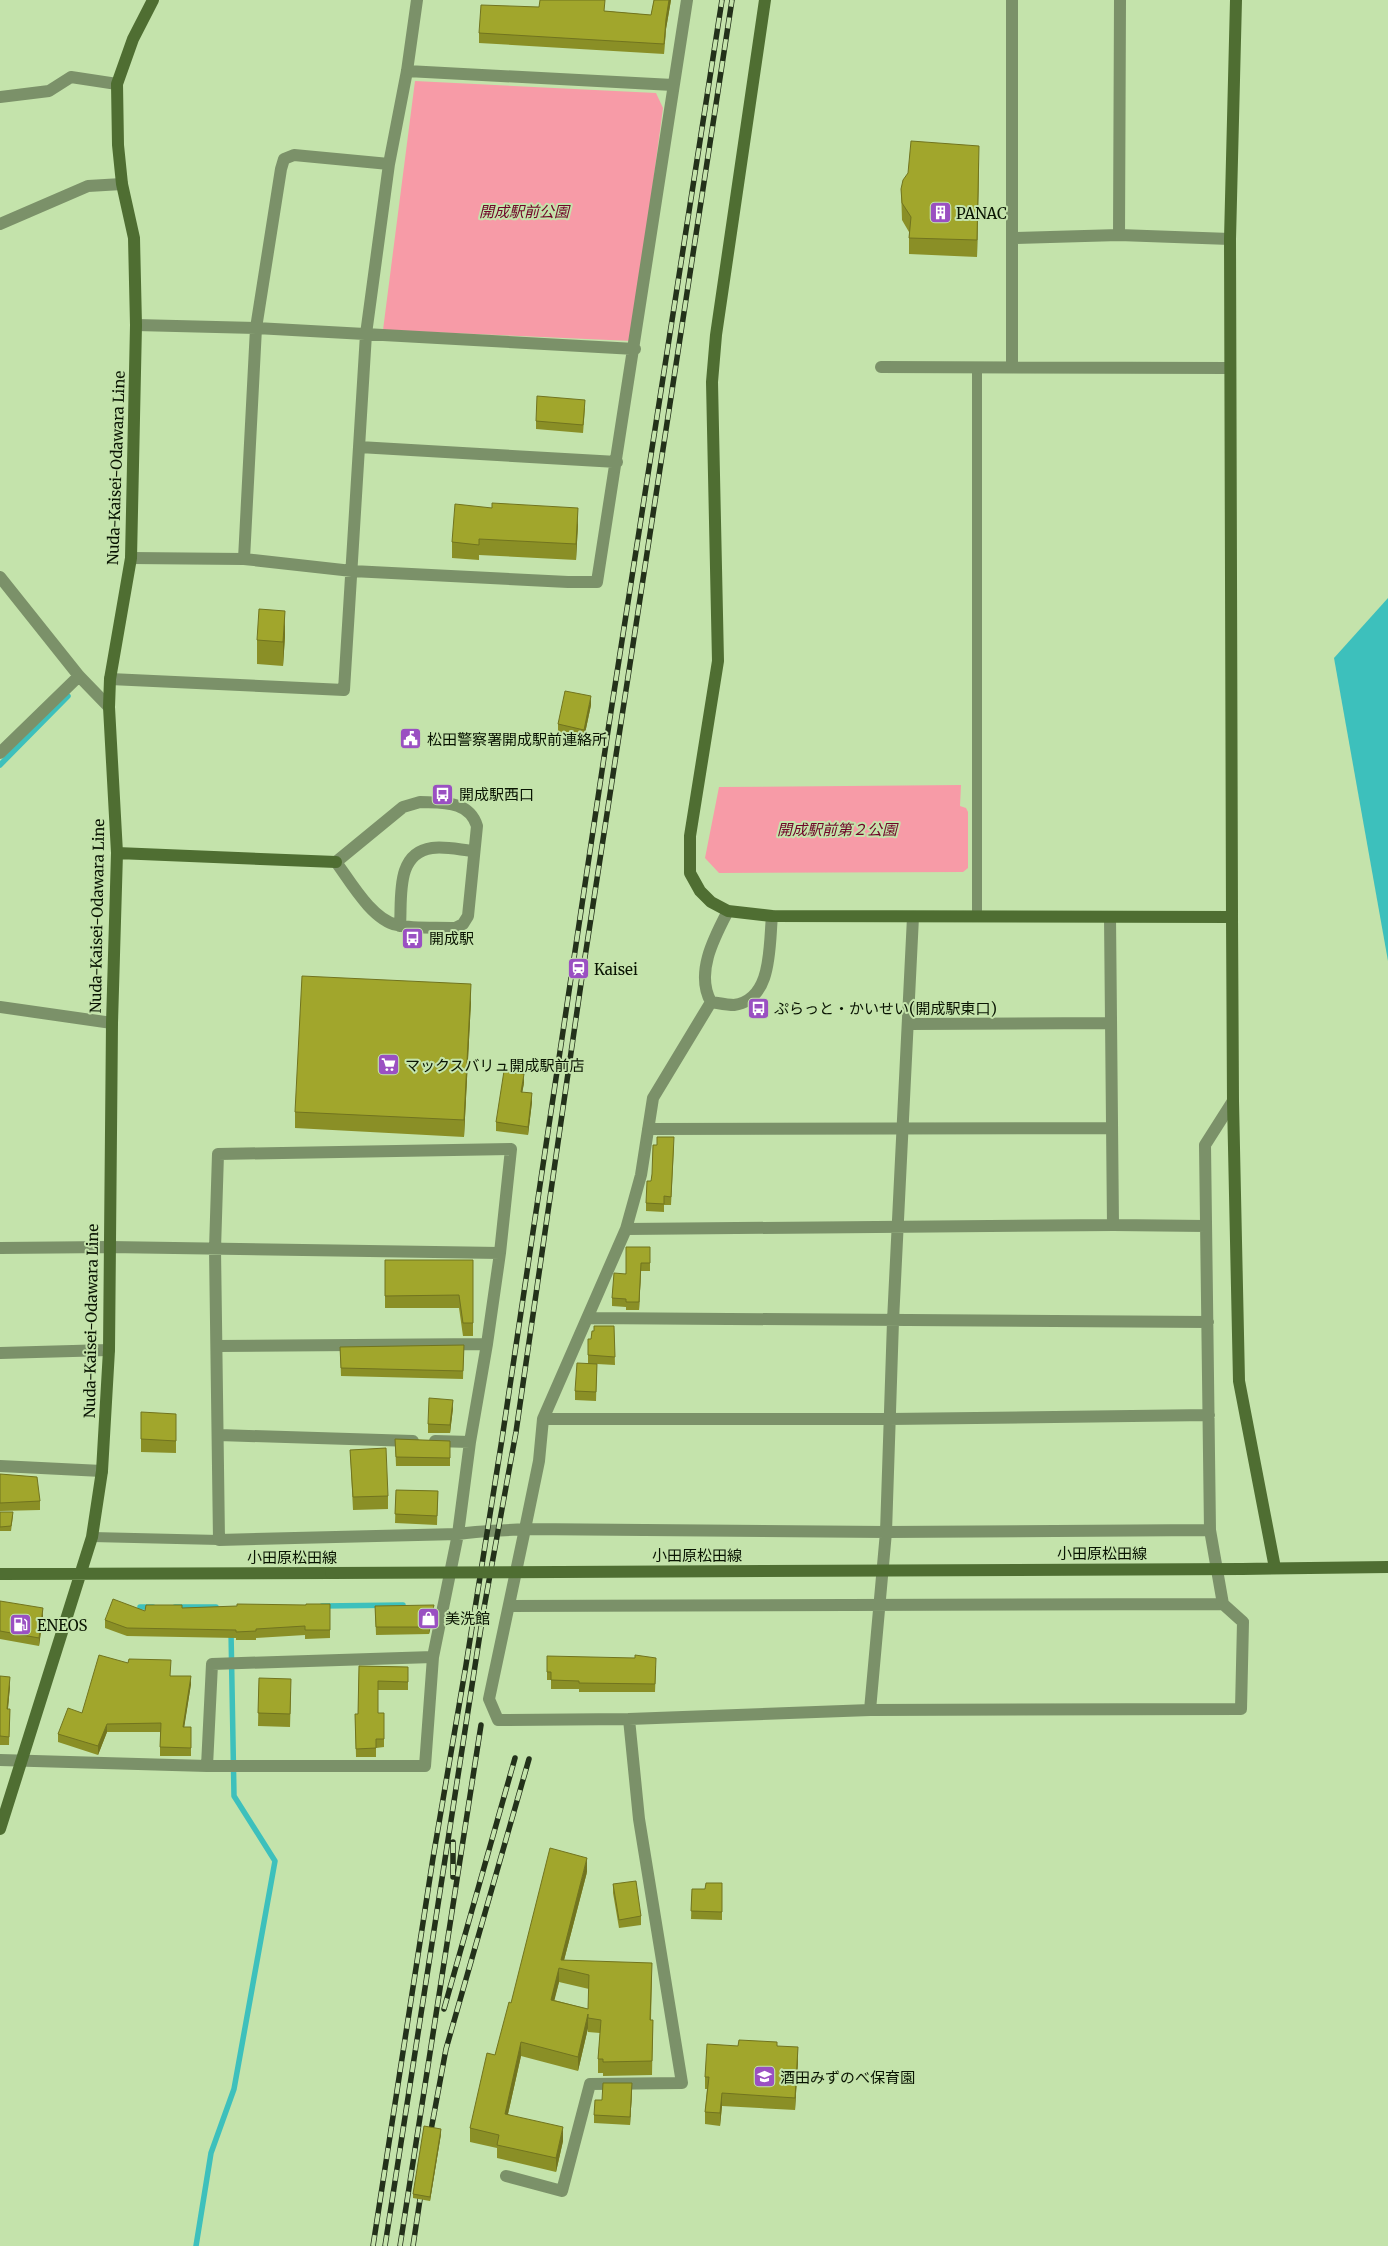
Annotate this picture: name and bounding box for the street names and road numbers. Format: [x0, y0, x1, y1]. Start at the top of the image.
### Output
street label: Nuda-Kaisei-Odawara Line [103, 370, 129, 565]
street label: Nuda-Kaisei-Odawara Line [86, 818, 108, 1013]
street label: Nuda-Kaisei-Odawara Line [80, 1223, 102, 1418]
street label: 小田原松田線 [1057, 1544, 1147, 1563]
street label: 小田原松田線 [652, 1546, 742, 1565]
street label: 小田原松田線 [247, 1548, 337, 1567]

